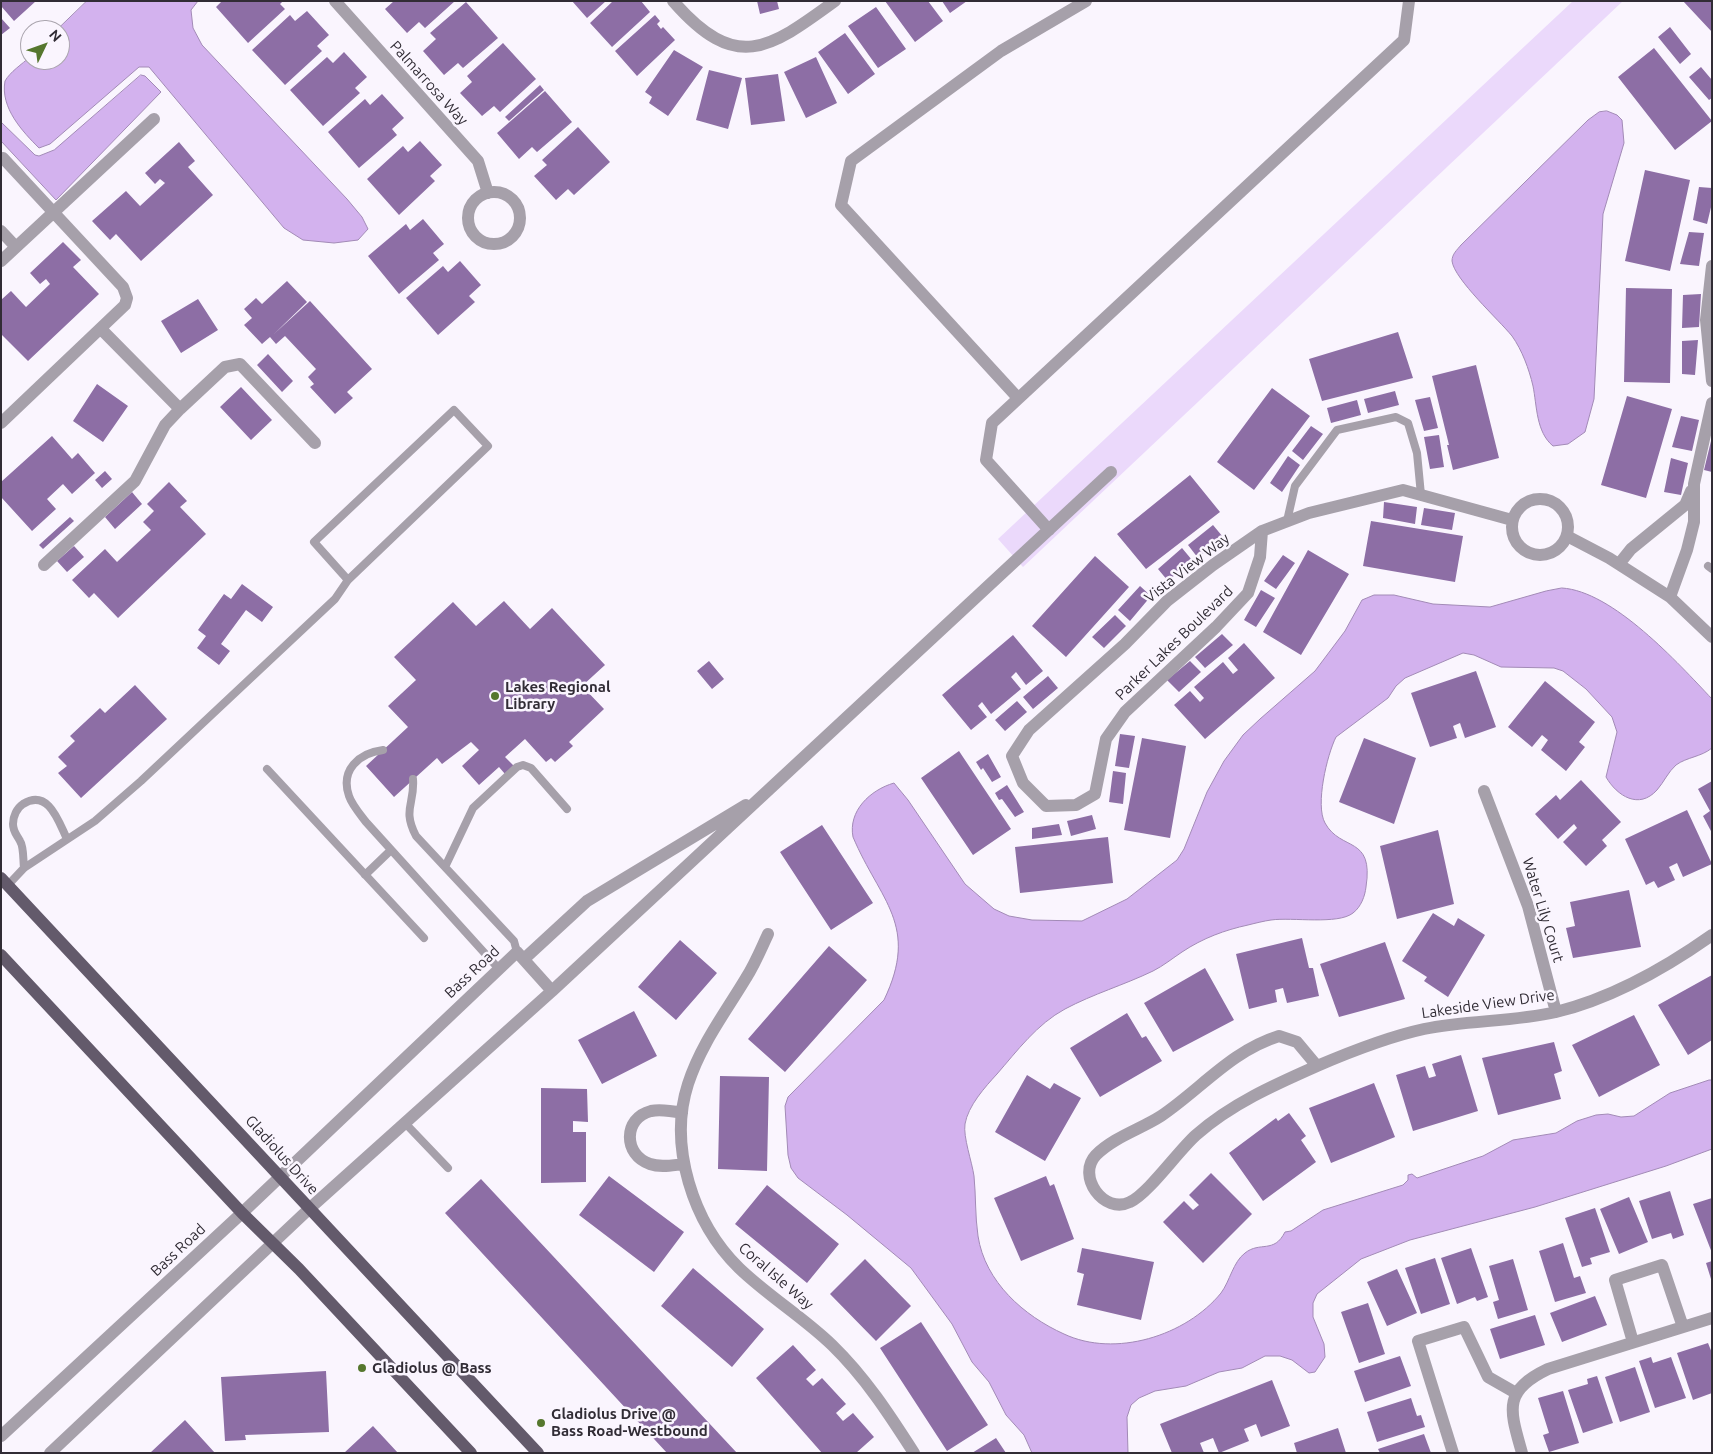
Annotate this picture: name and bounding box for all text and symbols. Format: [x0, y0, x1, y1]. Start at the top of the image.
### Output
north arrow [20, 20, 70, 70]
text: N [46, 26, 65, 45]
street label: Palmarrosa Way [386, 37, 472, 129]
street label: Vista View Way [1141, 529, 1233, 607]
street label: Parker Lakes Boulevard [1111, 582, 1237, 704]
place label: Lakes Regional Library [505, 678, 610, 713]
marker: Lakes Regional Library [489, 690, 501, 702]
street label: Water Lily Court [1519, 855, 1567, 965]
street label: Bass Road [441, 942, 503, 1002]
street label: Lakeside View Drive [1420, 986, 1556, 1022]
street label: Gladiolus Drive [242, 1112, 322, 1198]
street label: Bass Road [147, 1220, 209, 1280]
street label: Coral Isle Way [735, 1239, 817, 1313]
place label: Gladiolus @ Bass [372, 1359, 492, 1377]
marker: Gladiolus @ Bass [356, 1362, 368, 1374]
place label: Gladiolus Drive @ Bass Road-Westbound [551, 1405, 708, 1440]
marker: Gladiolus Drive @ Bass Road-Westbound [535, 1417, 547, 1429]

